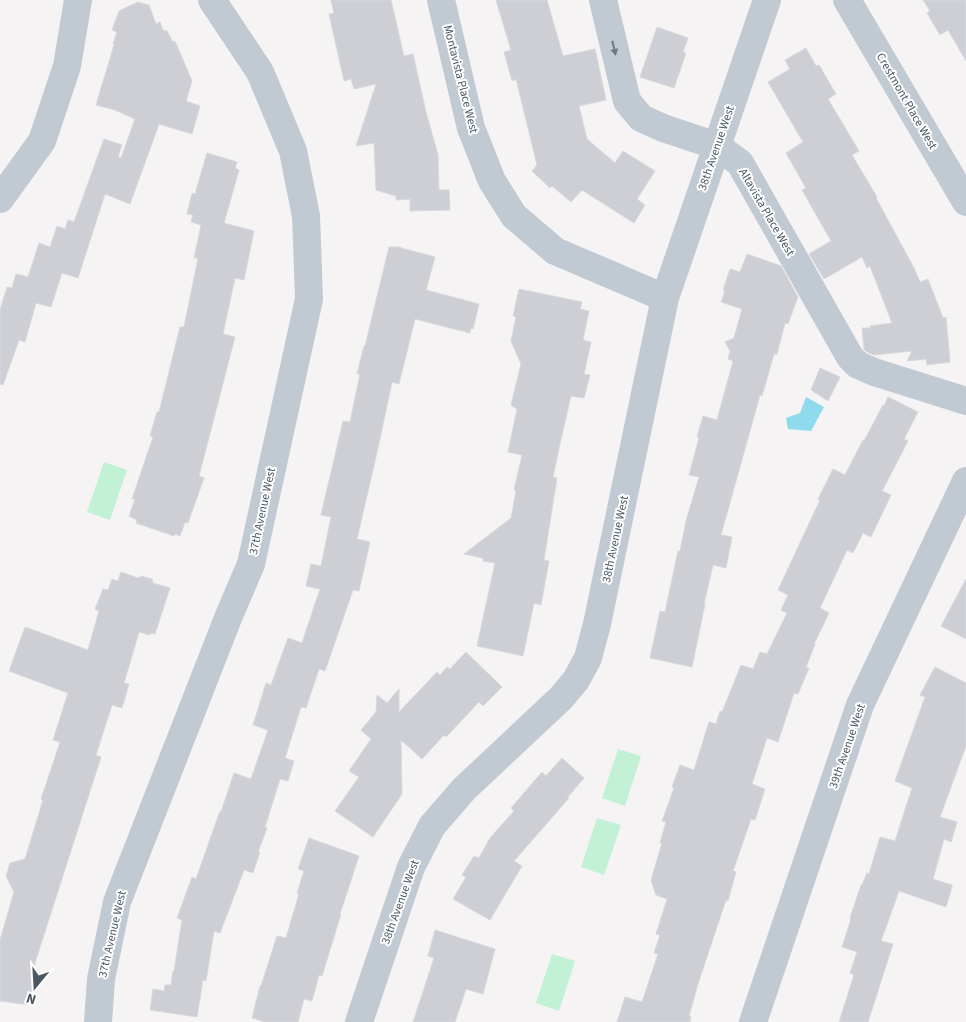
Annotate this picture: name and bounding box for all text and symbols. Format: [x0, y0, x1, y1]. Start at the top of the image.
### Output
street label: Montavista Place West [439, 23, 482, 135]
one-way arrow [610, 40, 618, 56]
street label: Crestmont Place West [872, 50, 941, 153]
street label: 38th Avenue West [694, 104, 739, 193]
street label: Altavista Place West [735, 165, 799, 259]
street label: 37th Avenue West [245, 466, 280, 556]
street label: 38th Avenue West [598, 494, 633, 584]
street label: 39th Avenue West [825, 702, 870, 791]
street label: 38th Avenue West [377, 858, 424, 947]
street label: 37th Avenue West [94, 889, 131, 979]
north arrow [10, 962, 60, 1012]
text: N [24, 987, 39, 1009]

